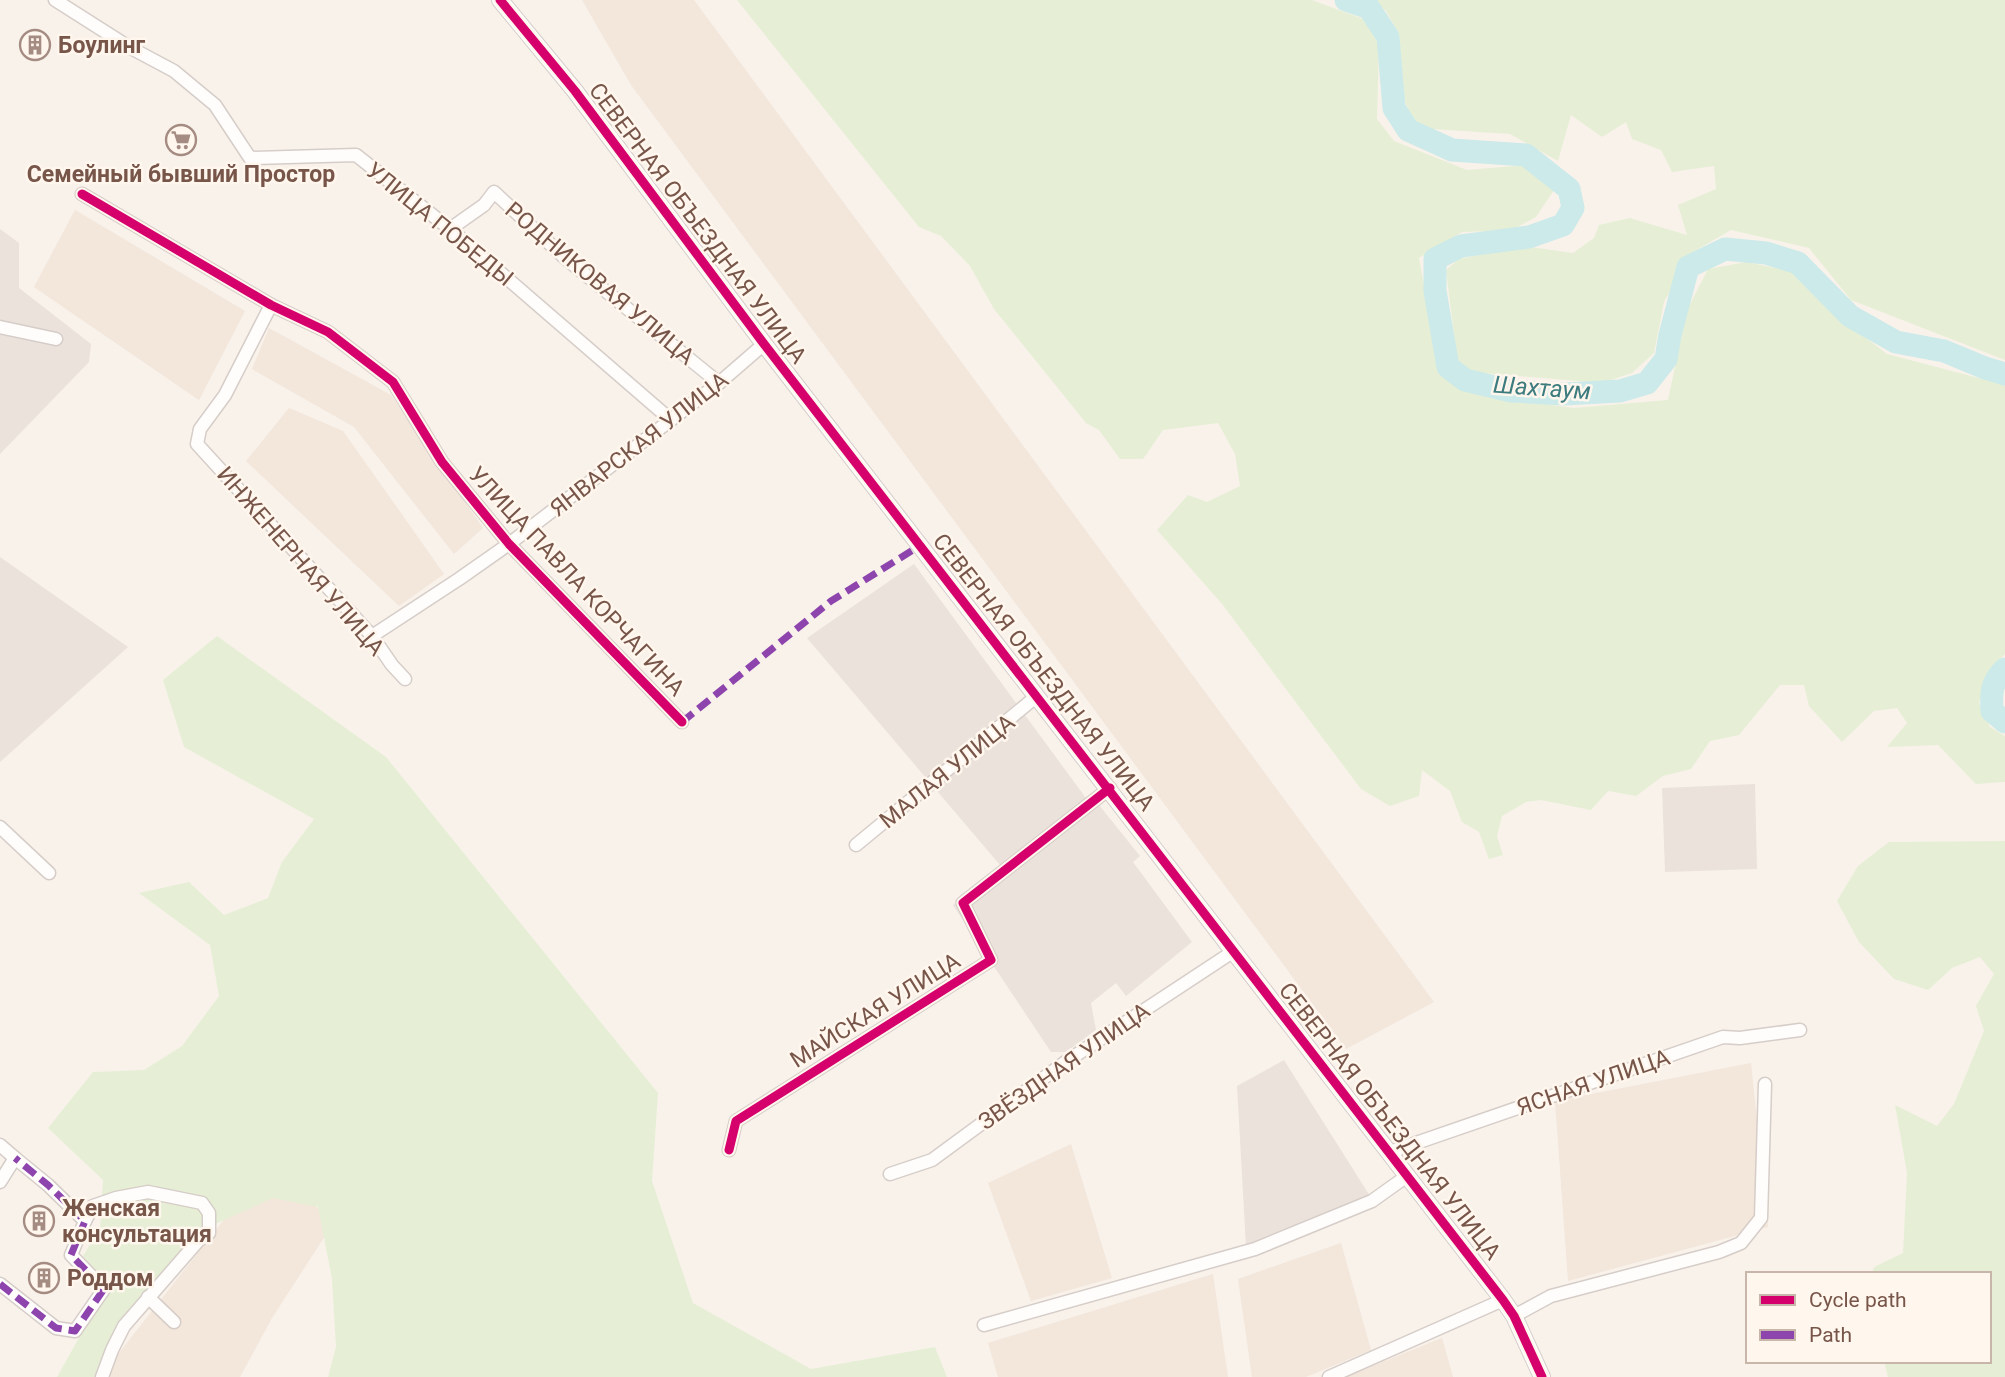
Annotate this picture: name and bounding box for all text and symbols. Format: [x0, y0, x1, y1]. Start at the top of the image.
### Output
building icon: Боулинг [18, 28, 52, 62]
place label: Боулинг [58, 32, 145, 59]
street label: СЕВЕРНАЯ ОБЪЕЗДНАЯ УЛИЦА [583, 78, 812, 369]
supermarket icon: Семейный бывший Простор [164, 123, 198, 157]
street label: УЛИЦА ПОБЕДЫ [361, 157, 519, 292]
place label: Семейный бывший Простор [27, 161, 335, 188]
street label: РОДНИКОВАЯ УЛИЦА [500, 196, 700, 370]
street label: ЯНВАРСКАЯ УЛИЦА [545, 366, 734, 522]
water label: Шахтаум [1492, 371, 1592, 405]
street label: ИНЖЕНЕРНАЯ УЛИЦА [211, 461, 390, 661]
street label: УЛИЦА ПАВЛА КОРЧАГИНА [463, 461, 690, 702]
street label: СЕВЕРНАЯ ОБЪЕЗДНАЯ УЛИЦА [927, 528, 1160, 816]
street label: МАЛАЯ УЛИЦА [874, 709, 1020, 834]
street label: МАЙСКАЯ УЛИЦА [785, 946, 965, 1074]
street label: СЕВЕРНАЯ ОБЪЕЗДНАЯ УЛИЦА [1273, 977, 1506, 1265]
street label: ЗВЁЗДНАЯ УЛИЦА [974, 997, 1155, 1136]
street label: ЯСНАЯ УЛИЦА [1513, 1044, 1673, 1121]
place label: Женская консультация [62, 1195, 212, 1248]
building icon: Женская консультация [22, 1204, 56, 1238]
building icon: Роддом [27, 1261, 61, 1295]
place label: Роддом [67, 1265, 154, 1292]
legend [1746, 1272, 1991, 1363]
text: Cycle path [1809, 1288, 1907, 1312]
text: Path [1809, 1323, 1852, 1347]

